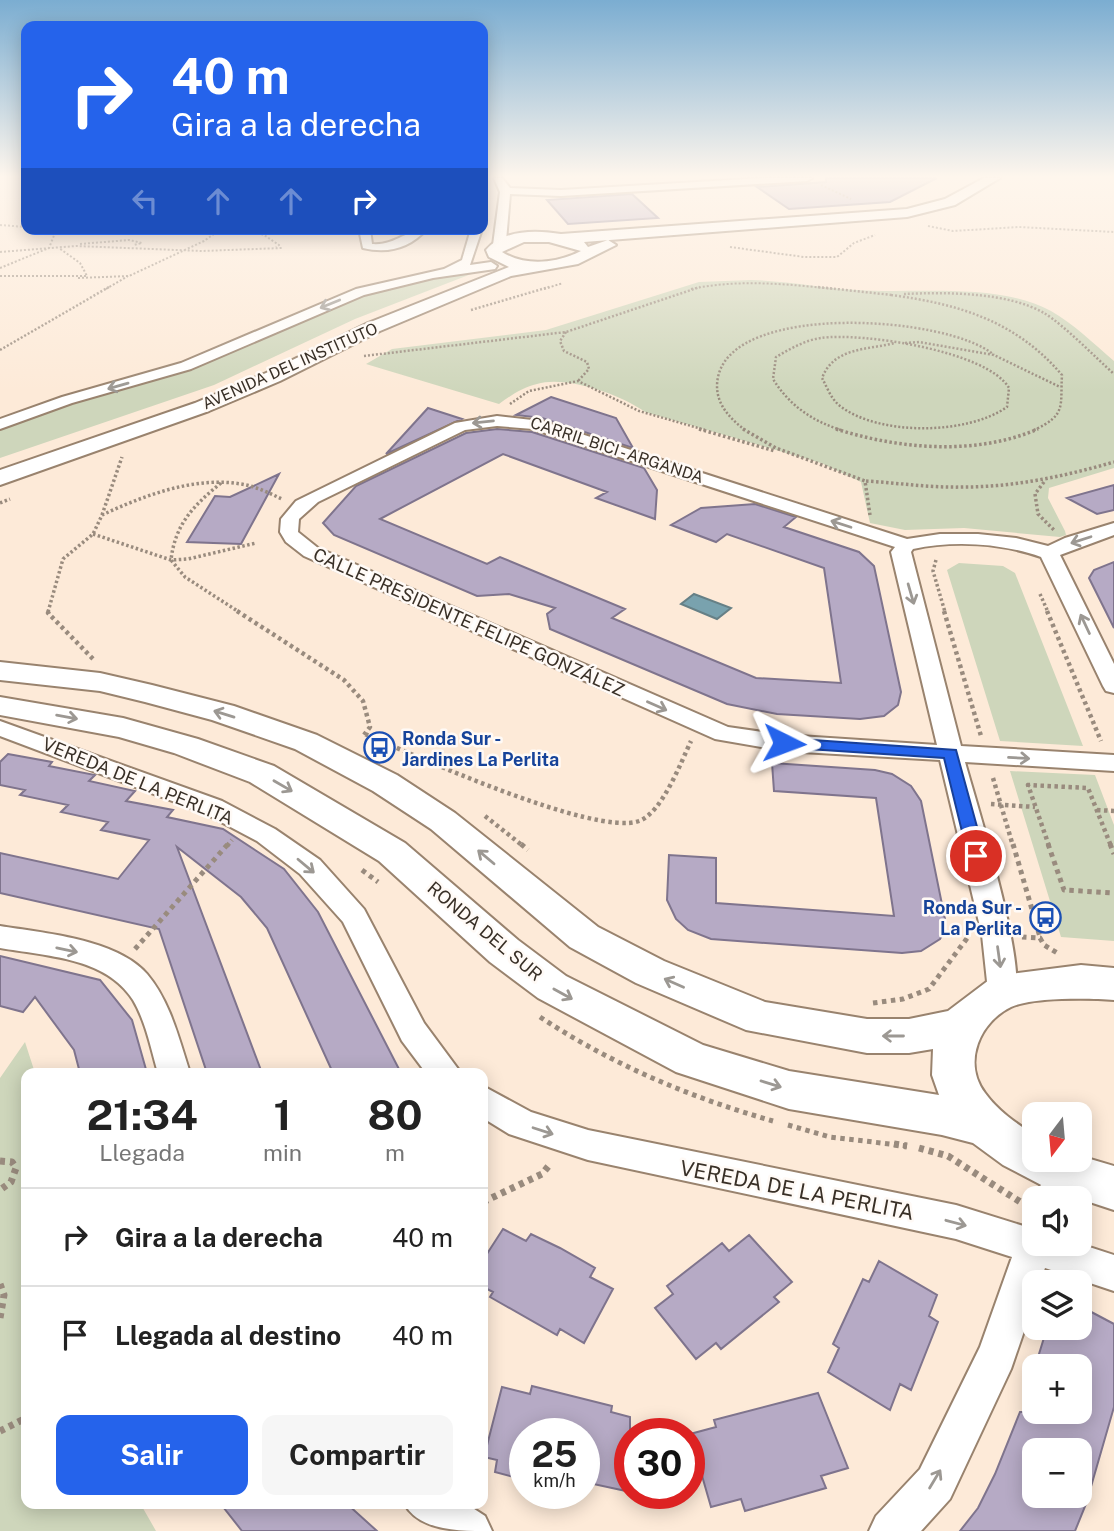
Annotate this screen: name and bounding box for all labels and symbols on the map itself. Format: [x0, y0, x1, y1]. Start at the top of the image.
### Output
one-way arrow [320, 298, 341, 311]
street label: AVENIDA DEL INSTITUTO [199, 319, 381, 413]
one-way arrow [108, 381, 130, 394]
street label: CARRIL BICI - ARGANDA [528, 413, 706, 487]
one-way arrow [472, 416, 495, 429]
one-way arrow [831, 517, 853, 529]
one-way arrow [1070, 534, 1092, 547]
street label: CALLE PRESIDENTE FELIPE GONZÁLEZ [310, 543, 628, 700]
one-way arrow [905, 582, 918, 604]
one-way arrow [1078, 614, 1091, 635]
one-way arrow [646, 700, 667, 713]
one-way arrow [213, 706, 235, 719]
position arrow [747, 706, 821, 780]
one-way arrow [55, 711, 78, 724]
place label: Ronda Sur - Jardines La Perlita [402, 728, 559, 770]
bus stop icon: Ronda Sur - Jardines La Perlita [362, 731, 396, 765]
street label: VEREDA DE LA PERLITA [39, 733, 237, 829]
one-way arrow [1007, 751, 1030, 764]
one-way arrow [272, 780, 293, 793]
pin [946, 826, 1006, 886]
one-way arrow [477, 849, 495, 865]
one-way arrow [297, 858, 315, 874]
street label: RONDA DEL SUR [423, 877, 547, 985]
place label: Ronda Sur - La Perlita [923, 897, 1022, 939]
bus stop icon: Ronda Sur - La Perlita [1028, 900, 1062, 934]
one-way arrow [55, 944, 78, 958]
one-way arrow [993, 945, 1006, 968]
one-way arrow [663, 976, 685, 989]
one-way arrow [553, 987, 573, 1001]
one-way arrow [882, 1029, 905, 1043]
one-way arrow [760, 1079, 782, 1091]
north arrow [1022, 1102, 1092, 1172]
one-way arrow [532, 1126, 554, 1139]
street label: VEREDA DE LA PERLITA [678, 1155, 916, 1225]
one-way arrow [945, 1217, 967, 1230]
speed limit sign: 30 [614, 1418, 705, 1509]
one-way arrow [929, 1470, 943, 1490]

